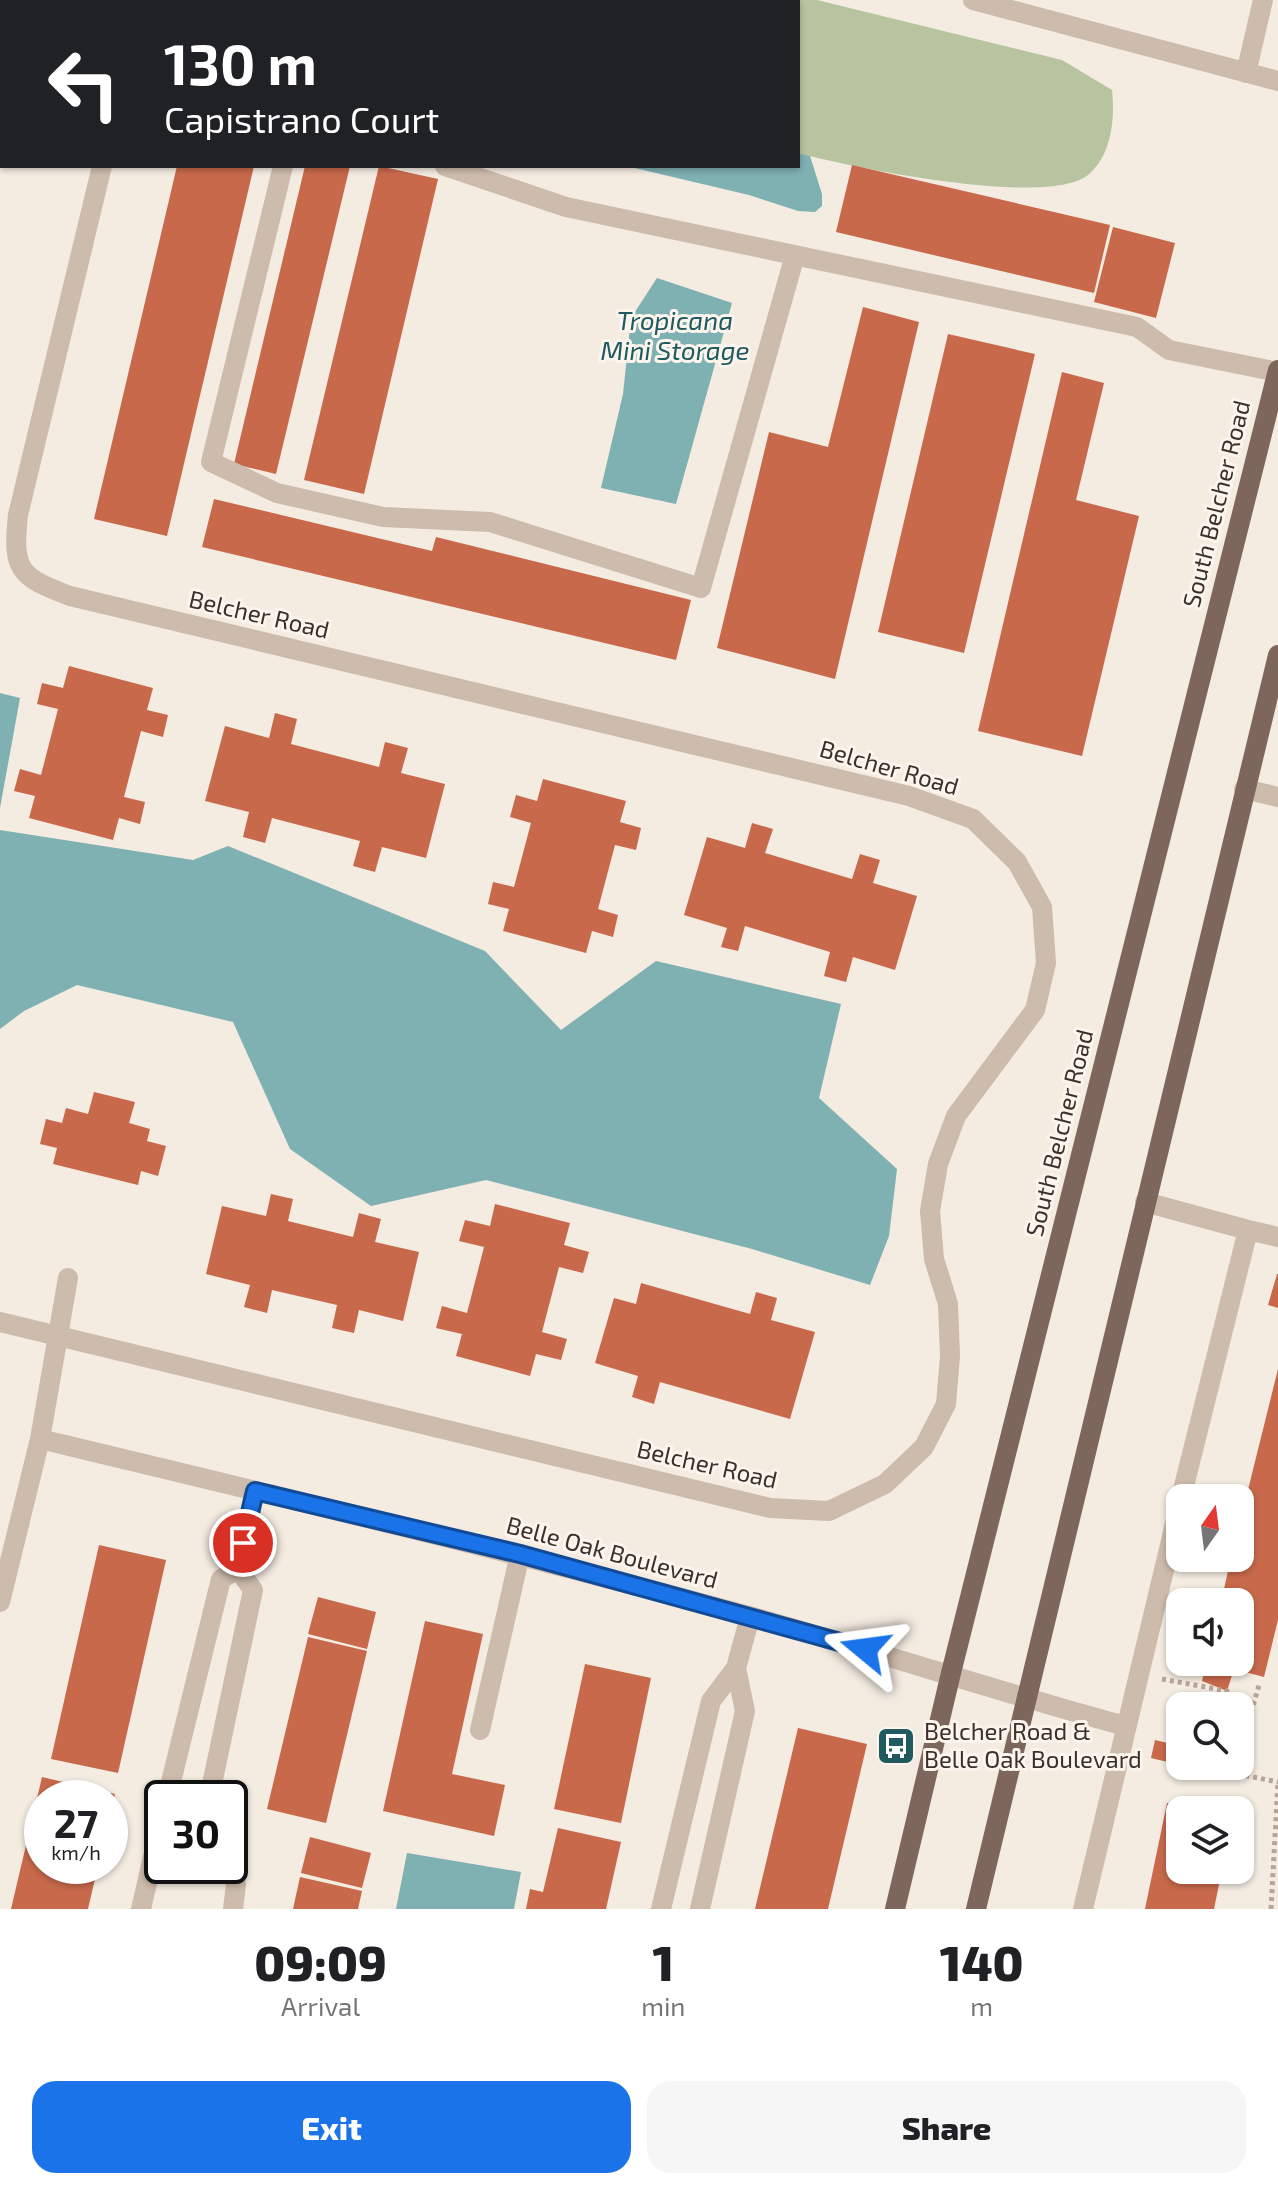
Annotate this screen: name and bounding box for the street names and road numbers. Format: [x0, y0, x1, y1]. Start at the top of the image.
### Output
street label: South Belcher Road [1176, 397, 1255, 610]
street label: Belcher Road [186, 583, 332, 644]
street label: Belcher Road [817, 733, 962, 800]
street label: South Belcher Road [1019, 1026, 1098, 1239]
street label: Belcher Road [634, 1433, 780, 1494]
street label: Belle Oak Boulevard [503, 1509, 721, 1594]

